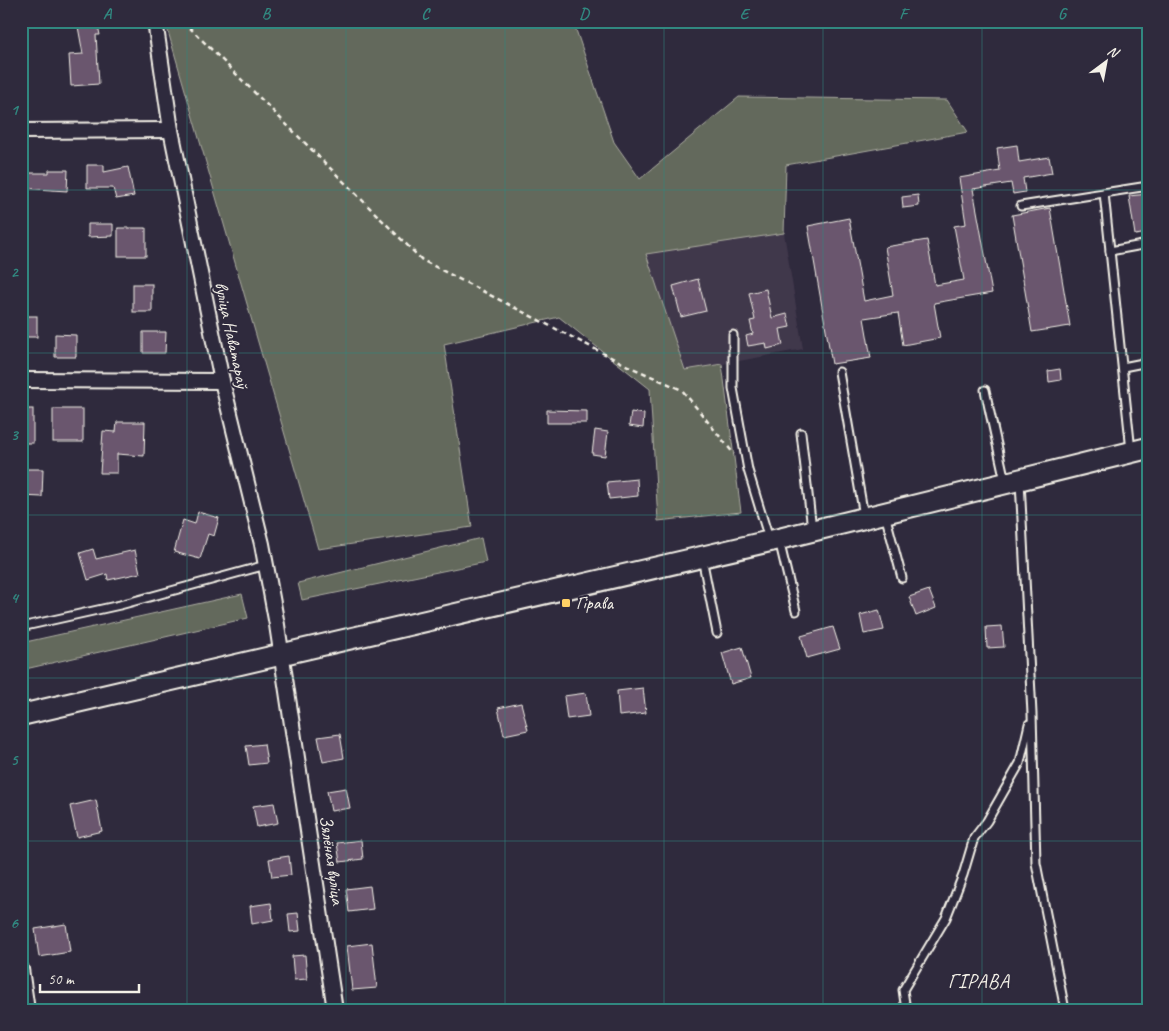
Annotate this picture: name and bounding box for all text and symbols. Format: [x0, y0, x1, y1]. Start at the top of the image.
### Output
text: A [103, 4, 113, 24]
text: B [262, 4, 272, 24]
text: C [421, 4, 431, 24]
text: D [579, 4, 590, 24]
text: E [740, 4, 751, 24]
text: F [899, 4, 910, 24]
text: G [1058, 4, 1068, 24]
north arrow [1082, 38, 1132, 88]
text: N [1104, 42, 1123, 62]
text: 1 [10, 100, 19, 120]
text: 2 [10, 262, 19, 282]
street label: вуліца Наватараў [210, 280, 254, 392]
text: 3 [10, 425, 19, 445]
text: 4 [10, 588, 19, 608]
place label: Гірава [576, 592, 615, 614]
marker: Гірава [560, 597, 572, 609]
text: 5 [11, 750, 20, 770]
street label: Зялёная вуліца [315, 814, 349, 907]
text: 6 [10, 913, 19, 933]
scale bar [40, 961, 139, 993]
district label: ГІРАВА [948, 969, 1010, 994]
text: 50 m [48, 970, 75, 989]

